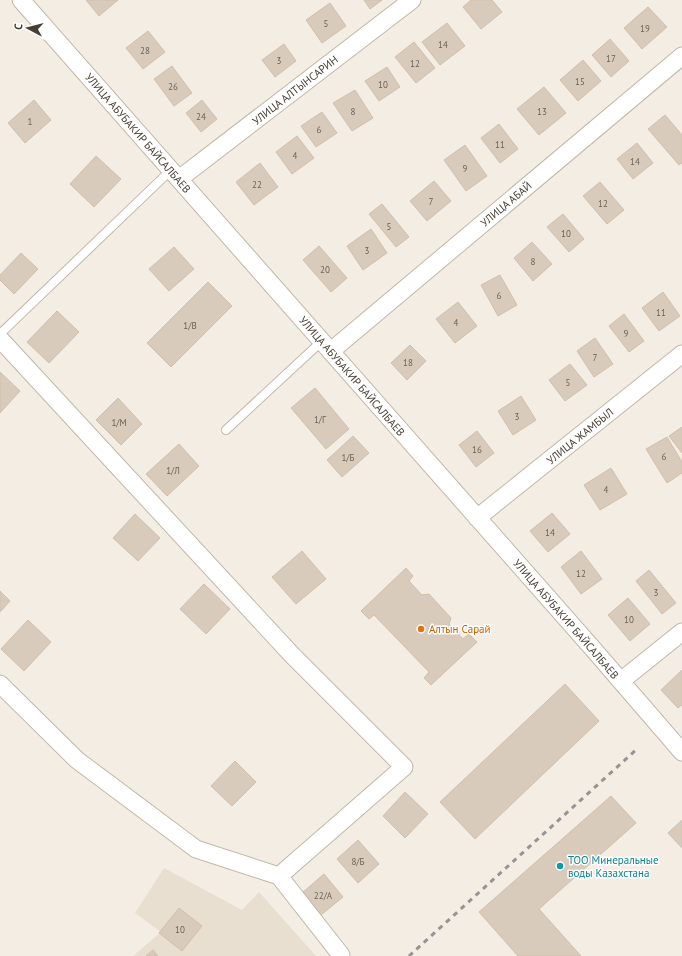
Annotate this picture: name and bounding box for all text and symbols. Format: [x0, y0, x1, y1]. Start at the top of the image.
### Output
north arrow [8, 8, 48, 48]
house number: 5 [324, 18, 329, 29]
text: С [11, 23, 25, 31]
house number: 19 [640, 23, 650, 34]
house number: 14 [438, 39, 448, 50]
house number: 28 [140, 45, 150, 56]
street label: УЛИЦА АЛТЫНСАРИН [249, 52, 341, 128]
house number: 17 [606, 53, 616, 64]
house number: 3 [277, 55, 282, 66]
house number: 12 [410, 58, 420, 69]
street label: УЛИЦА АБУБАКИР БАЙСАЛБАЕВ [82, 70, 194, 196]
house number: 15 [575, 76, 585, 87]
house number: 10 [378, 79, 388, 90]
house number: 26 [168, 81, 178, 92]
house number: 8 [351, 106, 356, 117]
house number: 13 [537, 106, 547, 117]
house number: 24 [196, 111, 206, 122]
house number: 1 [28, 116, 33, 127]
house number: 6 [317, 124, 322, 135]
house number: 11 [495, 139, 505, 150]
house number: 4 [293, 150, 298, 161]
house number: 14 [630, 156, 640, 167]
house number: 9 [463, 163, 468, 174]
house number: 22 [252, 179, 262, 190]
street label: УЛИЦА АБАЙ [478, 179, 534, 229]
house number: 7 [429, 196, 434, 207]
house number: 12 [598, 198, 608, 209]
house number: 5 [387, 221, 392, 232]
house number: 10 [561, 228, 571, 239]
house number: 3 [365, 245, 370, 256]
house number: 8 [531, 256, 536, 267]
house number: 20 [320, 264, 330, 275]
house number: 6 [497, 290, 502, 301]
house number: 11 [656, 307, 666, 318]
street label: УЛИЦА АБУБАКИР БАЙСАЛБАЕВ [296, 313, 408, 439]
house number: 4 [454, 317, 459, 328]
house number: 1/В [183, 320, 197, 331]
house number: 9 [624, 328, 629, 339]
house number: 7 [593, 352, 598, 363]
house number: 18 [403, 357, 413, 368]
house number: 5 [566, 377, 571, 388]
street label: УЛИЦА ЖАМБЫЛ [544, 405, 616, 467]
house number: 3 [515, 411, 520, 422]
house number: 1/Г [314, 414, 327, 425]
house number: 1/М [111, 417, 127, 428]
house number: 16 [472, 444, 482, 455]
house number: 6 [662, 451, 667, 462]
house number: 1/Б [341, 452, 355, 463]
house number: 1/Л [166, 465, 180, 476]
house number: 4 [604, 484, 609, 495]
house number: 14 [545, 527, 555, 538]
street label: УЛИЦА АБУБАКИР БАЙСАЛБАЕВ [510, 556, 622, 682]
house number: 12 [576, 568, 586, 579]
house number: 3 [654, 587, 659, 598]
house number: 10 [624, 614, 634, 625]
place label: Алтын Сарай [429, 622, 491, 636]
marker: Алтын Сарай [416, 624, 426, 634]
place label: ТОО Минеральные воды Казахстана [568, 853, 659, 880]
house number: 8/Б [351, 856, 365, 867]
marker: ТОО Минеральные воды Казахстана [555, 861, 565, 871]
house number: 22/А [314, 890, 333, 901]
house number: 10 [175, 924, 185, 935]

